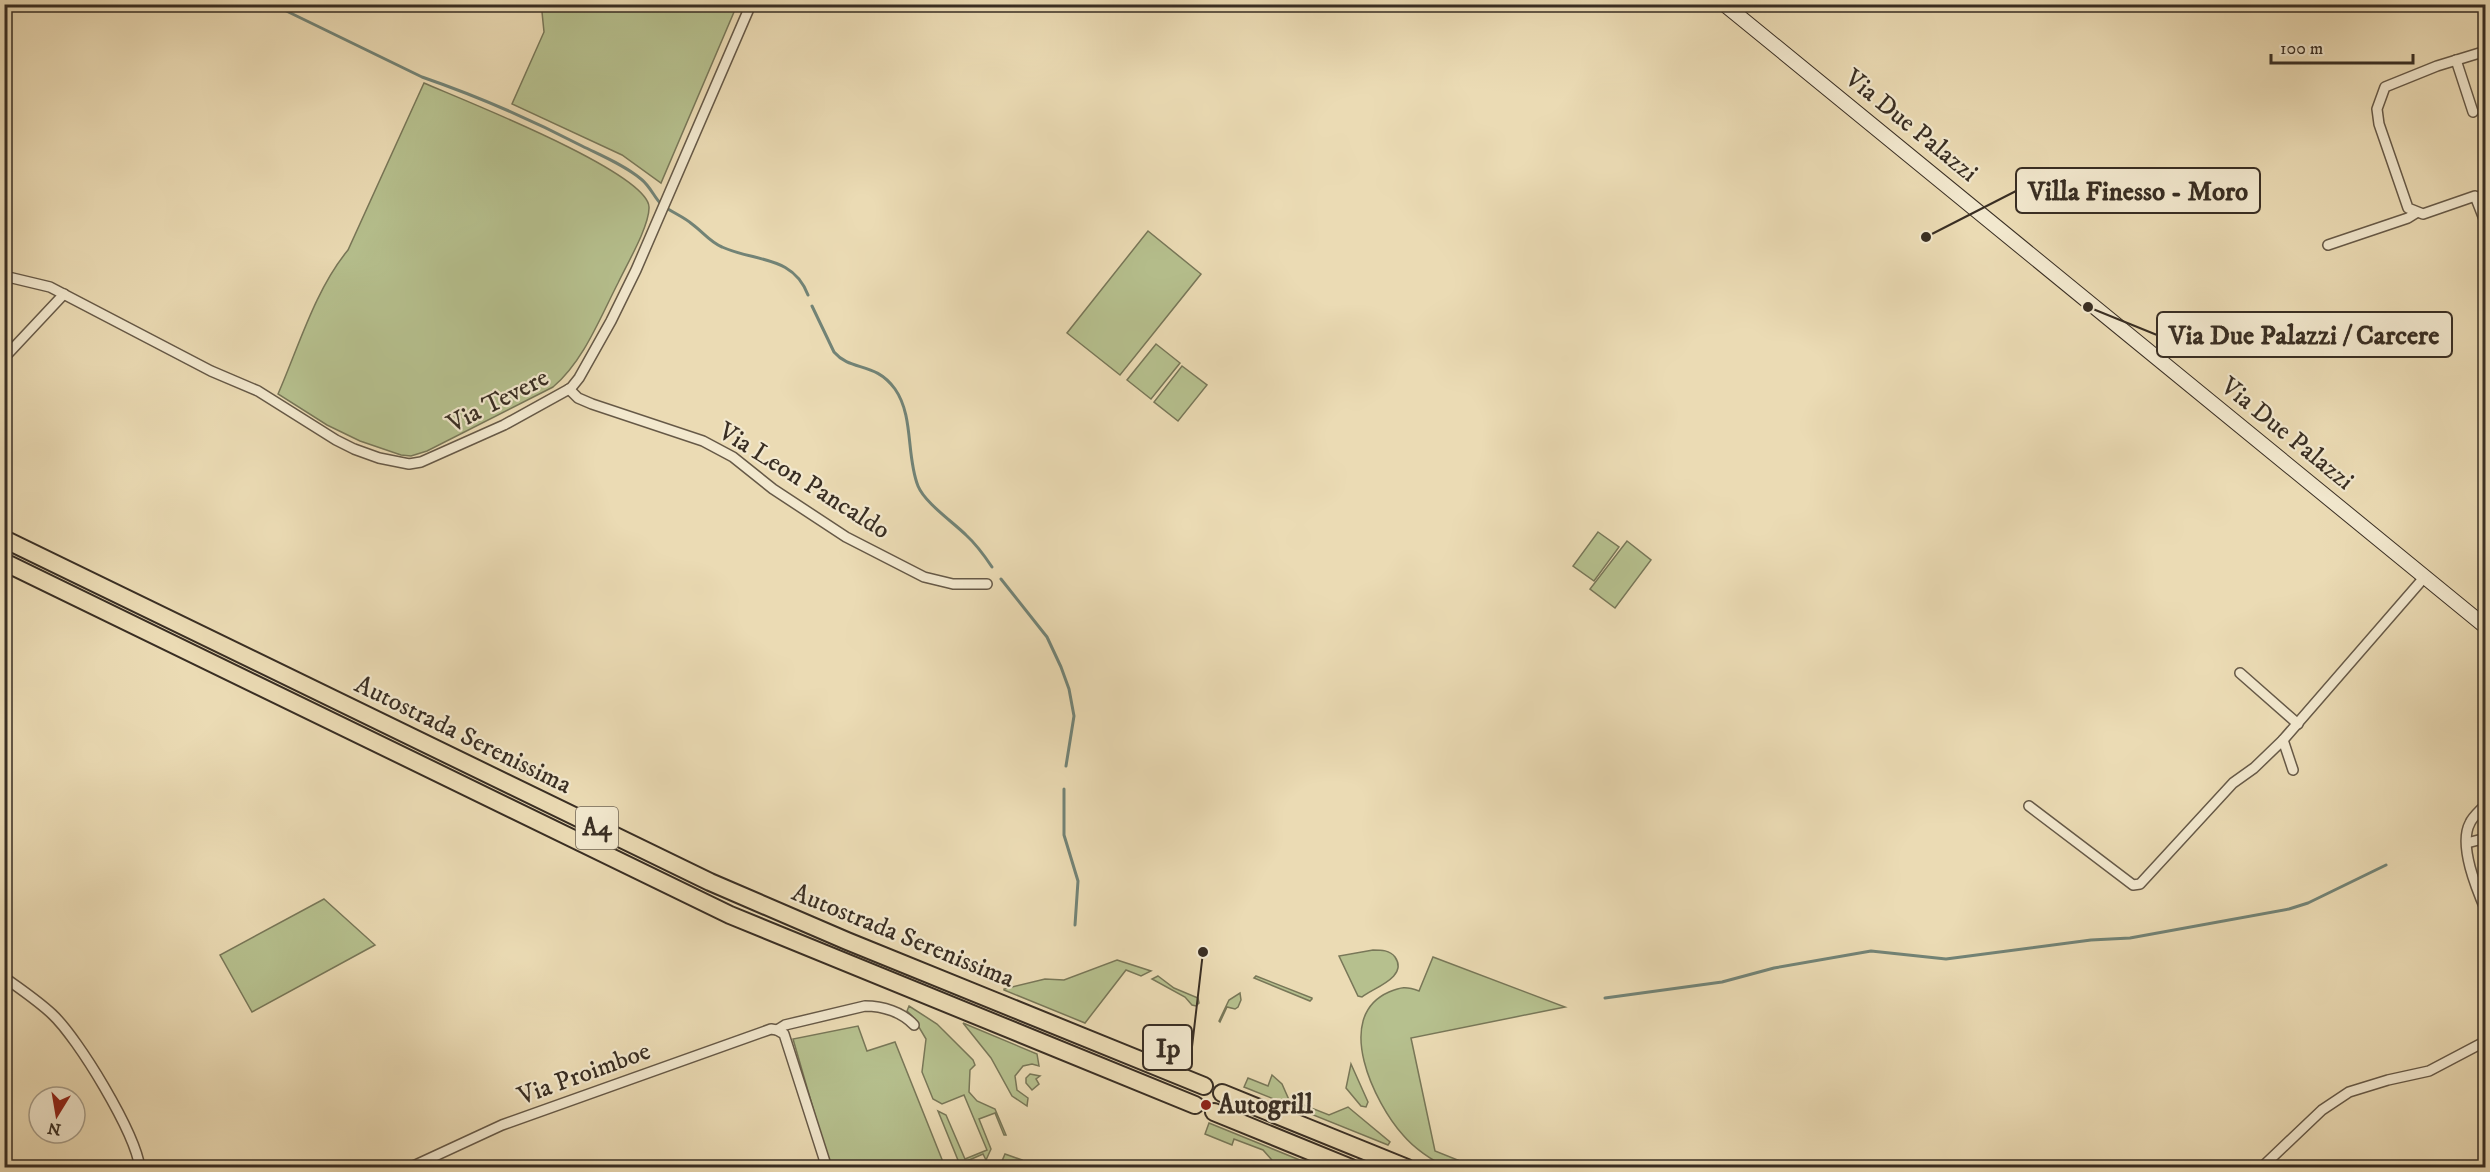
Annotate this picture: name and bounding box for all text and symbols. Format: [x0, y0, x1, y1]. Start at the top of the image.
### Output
scale bar [2271, 27, 2414, 65]
text: 100 m [2280, 38, 2323, 60]
street label: Via Due Palazzi [1837, 62, 1984, 190]
callout: Villa Finesso - Moro [2016, 168, 2260, 213]
text: Villa Finesso - Moro [2027, 175, 2248, 209]
callout: Via Due Palazzi / Carcere [2157, 312, 2452, 357]
text: Via Due Palazzi / Carcere [2168, 319, 2439, 353]
street label: Via Tevere [441, 361, 554, 441]
street label: Via Due Palazzi [2213, 370, 2360, 498]
street label: Via Leon Pancaldo [711, 414, 896, 547]
street label: Autostrada Serenissima [349, 668, 577, 802]
road number: A4 [576, 807, 618, 849]
street label: Autostrada Serenissima [787, 876, 1019, 996]
callout: Ip [1143, 1025, 1192, 1070]
text: Ip [1156, 1032, 1181, 1066]
street label: Via Proimboe [512, 1035, 655, 1114]
north arrow [27, 1085, 87, 1145]
place label: Autogrill [1217, 1089, 1314, 1122]
marker: Autogrill [1199, 1098, 1213, 1112]
text: N [46, 1118, 63, 1140]

